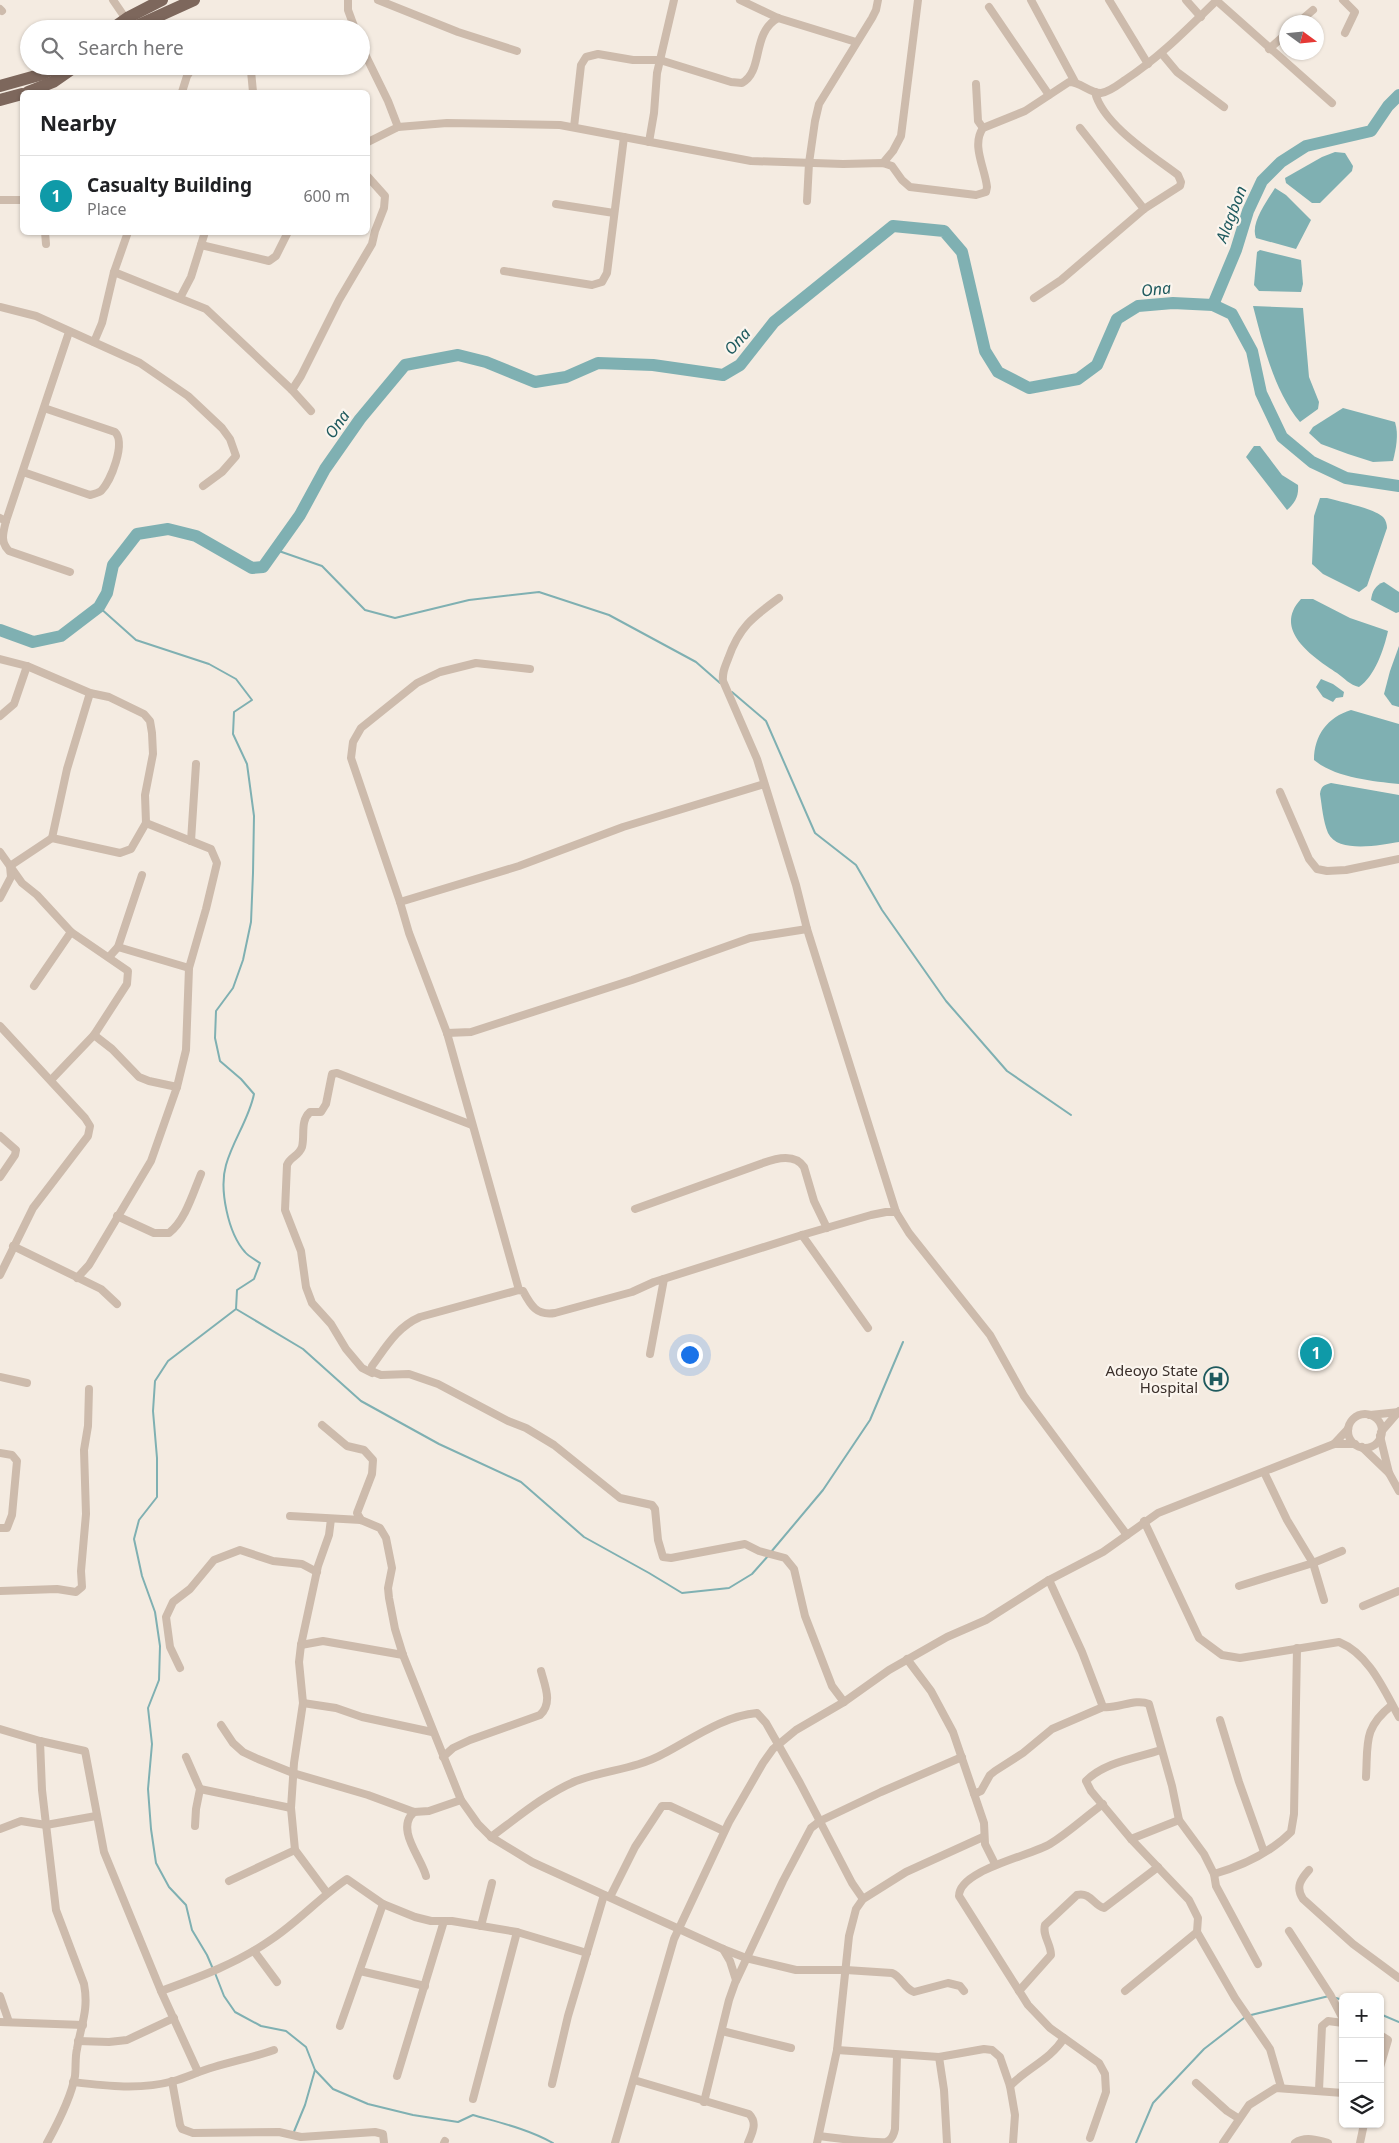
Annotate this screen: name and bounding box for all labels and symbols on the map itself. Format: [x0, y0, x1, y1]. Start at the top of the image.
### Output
north arrow [1279, 15, 1324, 60]
water label: Alagbon [1210, 183, 1252, 246]
water label: Ona [1140, 276, 1172, 302]
water label: Ona [719, 323, 755, 359]
water label: Ona [319, 405, 355, 443]
pin: 1 [1300, 1334, 1332, 1372]
your location [677, 1342, 703, 1368]
place label: Adeoyo State Hospital [1105, 1360, 1198, 1397]
hospital icon: Adeoyo State Hospital [1203, 1366, 1229, 1392]

